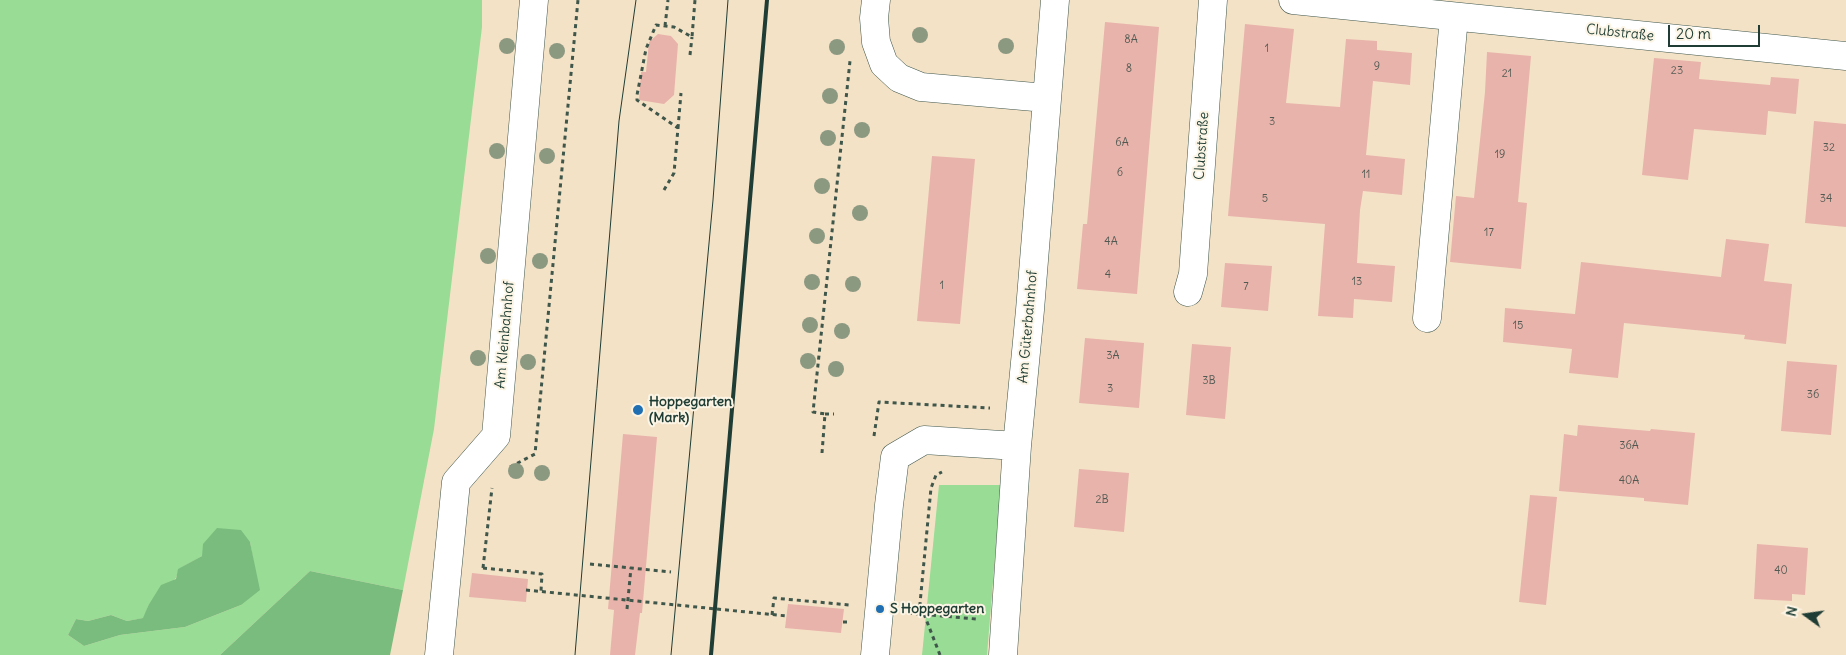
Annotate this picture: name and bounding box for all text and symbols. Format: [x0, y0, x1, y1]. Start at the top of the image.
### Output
scale bar [1671, 15, 1764, 47]
street label: Clubstraße [1585, 21, 1655, 45]
text: 20 m [1676, 24, 1711, 43]
house number: 8A [1124, 33, 1138, 47]
house number: 1 [1265, 42, 1269, 56]
house number: 9 [1374, 60, 1380, 74]
house number: 8 [1126, 62, 1132, 76]
house number: 23 [1671, 64, 1683, 78]
house number: 21 [1502, 67, 1512, 81]
street label: Clubstraße [1191, 111, 1213, 181]
house number: 3 [1269, 115, 1275, 129]
house number: 6A [1115, 136, 1129, 150]
house number: 32 [1823, 141, 1835, 155]
house number: 19 [1495, 148, 1505, 162]
house number: 6 [1117, 166, 1123, 180]
house number: 11 [1362, 168, 1370, 182]
house number: 5 [1262, 192, 1268, 206]
house number: 34 [1820, 192, 1832, 206]
house number: 17 [1484, 226, 1494, 240]
house number: 4A [1104, 235, 1118, 249]
house number: 4 [1105, 268, 1111, 282]
street label: Am Güterbahnhof [1015, 270, 1041, 384]
house number: 13 [1352, 275, 1362, 289]
house number: 1 [940, 279, 944, 293]
house number: 7 [1243, 280, 1249, 294]
street label: Am Kleinbahnhof [492, 281, 518, 389]
house number: 15 [1513, 319, 1523, 333]
house number: 3A [1106, 349, 1120, 363]
house number: 3B [1202, 374, 1216, 388]
house number: 3 [1107, 382, 1113, 396]
house number: 36 [1807, 388, 1819, 402]
place label: Hoppegarten (Mark) [649, 394, 732, 427]
marker: Hoppegarten (Mark) [631, 403, 645, 417]
house number: 36A [1619, 439, 1639, 453]
house number: 40A [1619, 474, 1639, 488]
house number: 2B [1095, 493, 1109, 507]
house number: 40 [1774, 564, 1788, 578]
north arrow [1781, 590, 1831, 640]
place label: S Hoppegarten [890, 601, 984, 617]
marker: S Hoppegarten [874, 603, 886, 615]
text: N [1782, 604, 1801, 618]

